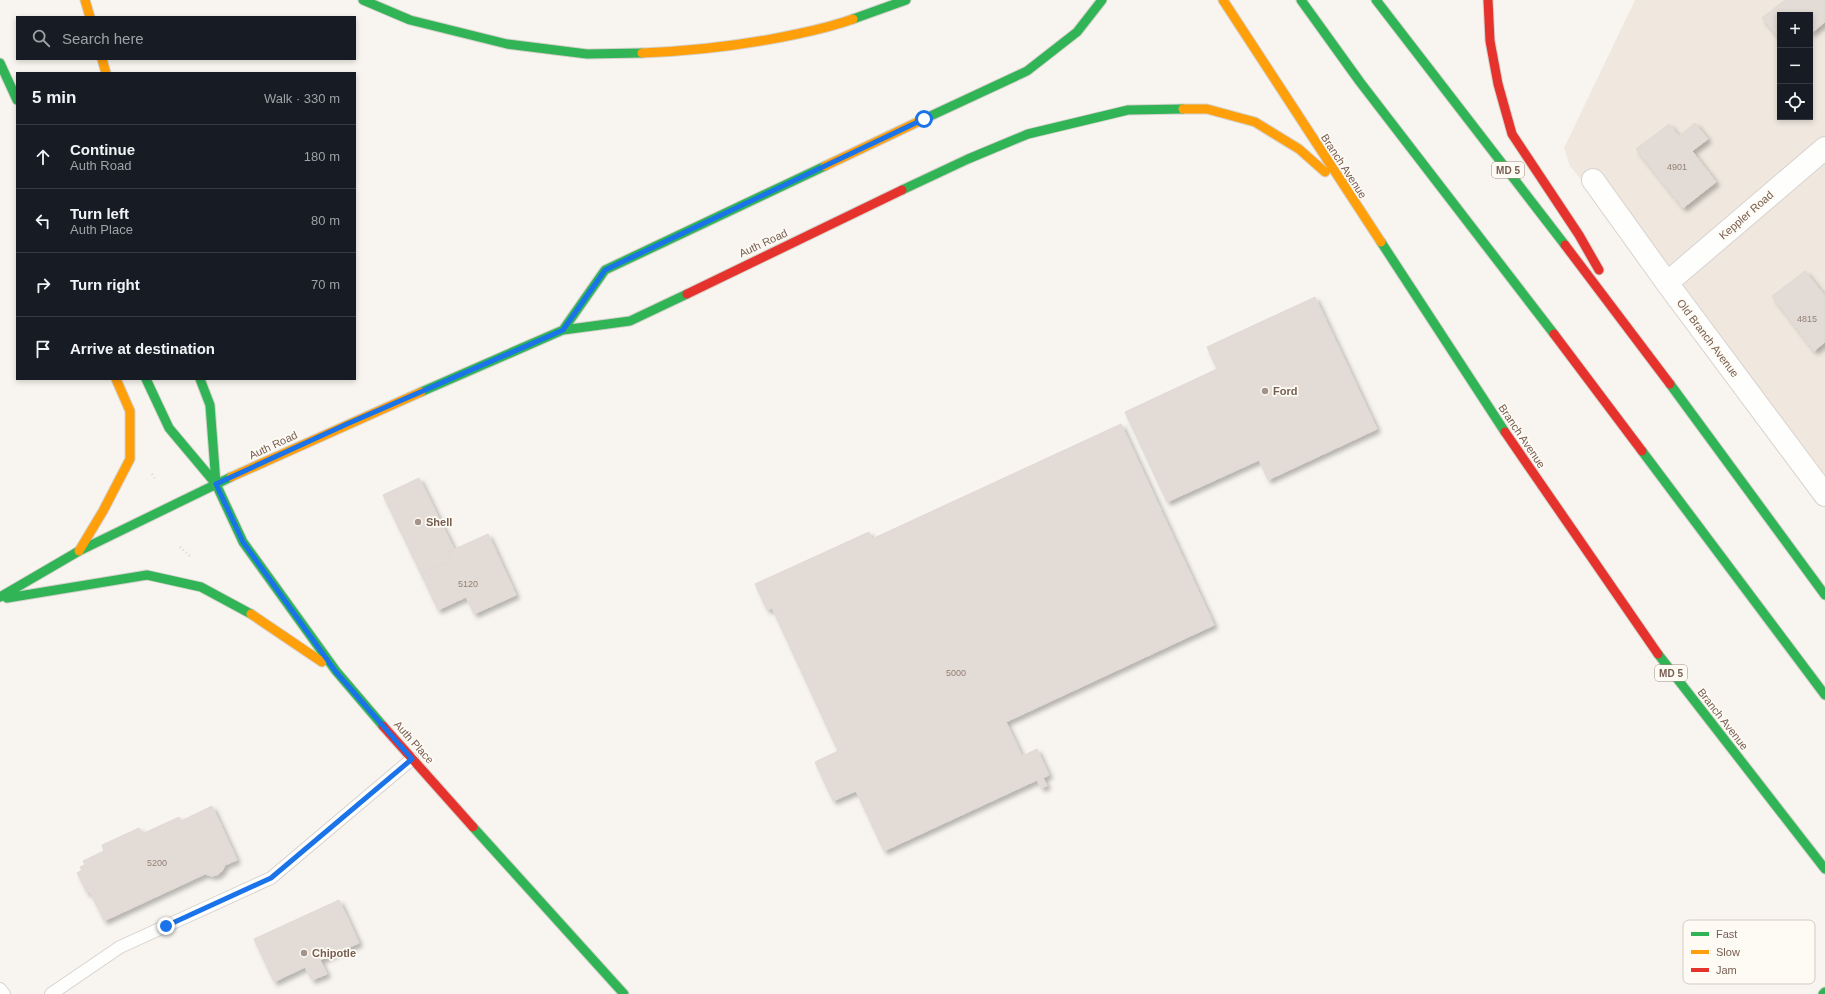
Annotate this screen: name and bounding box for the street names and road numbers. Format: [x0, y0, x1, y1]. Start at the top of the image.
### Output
street label: Branch Avenue [1319, 132, 1369, 200]
road number: MD 5 [1492, 162, 1524, 178]
street label: Keppler Road [1717, 188, 1775, 242]
street label: Auth Road [737, 227, 789, 259]
street label: Old Branch Avenue [1675, 297, 1741, 379]
street label: Branch Avenue [1496, 402, 1548, 470]
street label: Auth Road [247, 429, 299, 461]
road number: MD 5 [1655, 665, 1687, 681]
street label: Branch Avenue [1695, 686, 1751, 752]
street label: Auth Place [392, 718, 436, 766]

